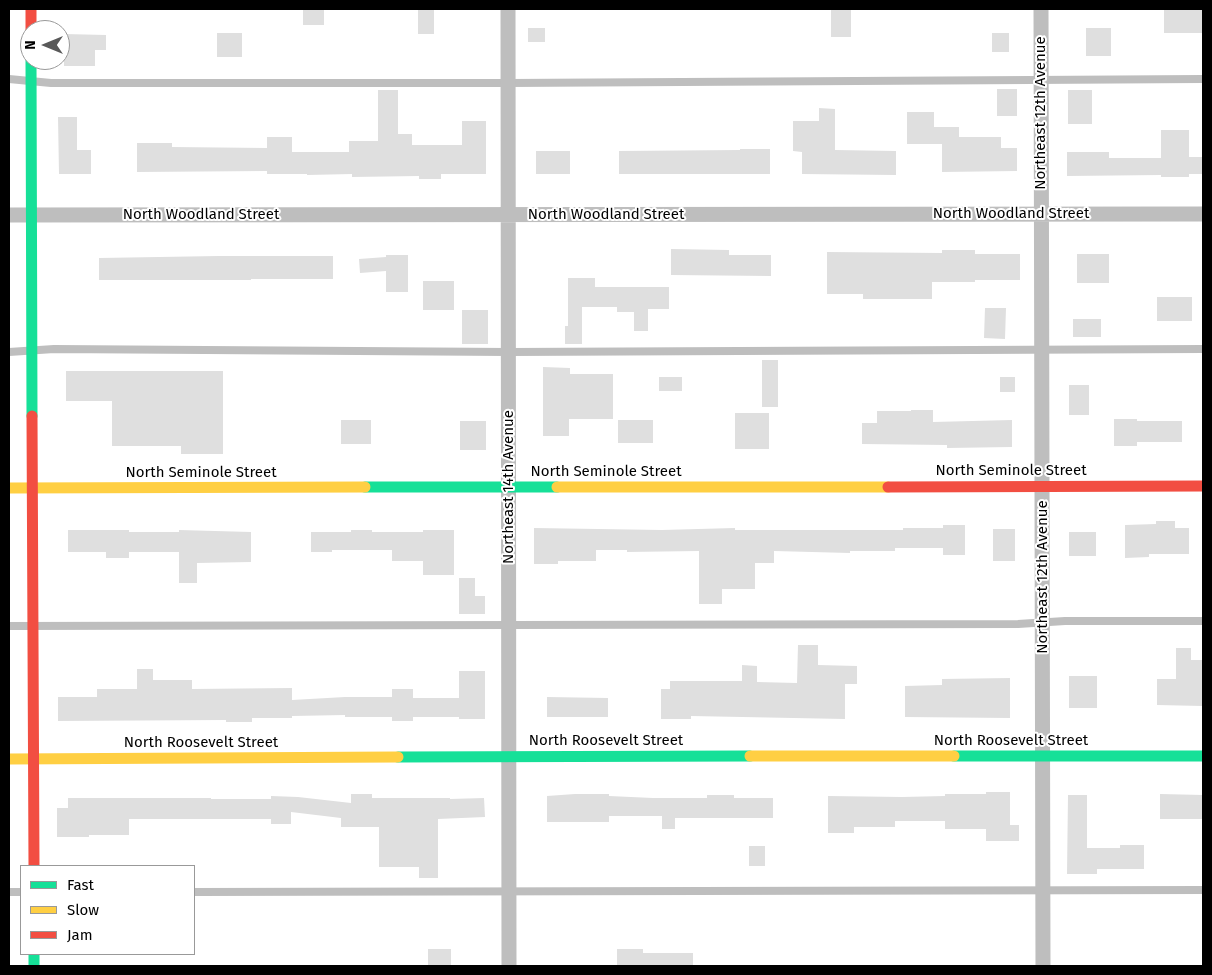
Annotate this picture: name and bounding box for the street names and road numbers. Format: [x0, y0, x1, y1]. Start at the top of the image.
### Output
street label: Northeast 12th Avenue [1032, 36, 1050, 190]
street label: North Woodland Street [933, 205, 1089, 223]
street label: North Woodland Street [123, 206, 279, 224]
street label: North Woodland Street [528, 206, 684, 224]
street label: Northeast 14th Avenue [500, 410, 518, 564]
street label: North Seminole Street [935, 462, 1087, 480]
street label: North Seminole Street [530, 463, 682, 481]
street label: North Seminole Street [125, 464, 277, 482]
street label: Northeast 12th Avenue [1034, 500, 1052, 654]
street label: North Roosevelt Street [529, 732, 683, 750]
street label: North Roosevelt Street [934, 732, 1088, 750]
street label: North Roosevelt Street [124, 734, 278, 752]

